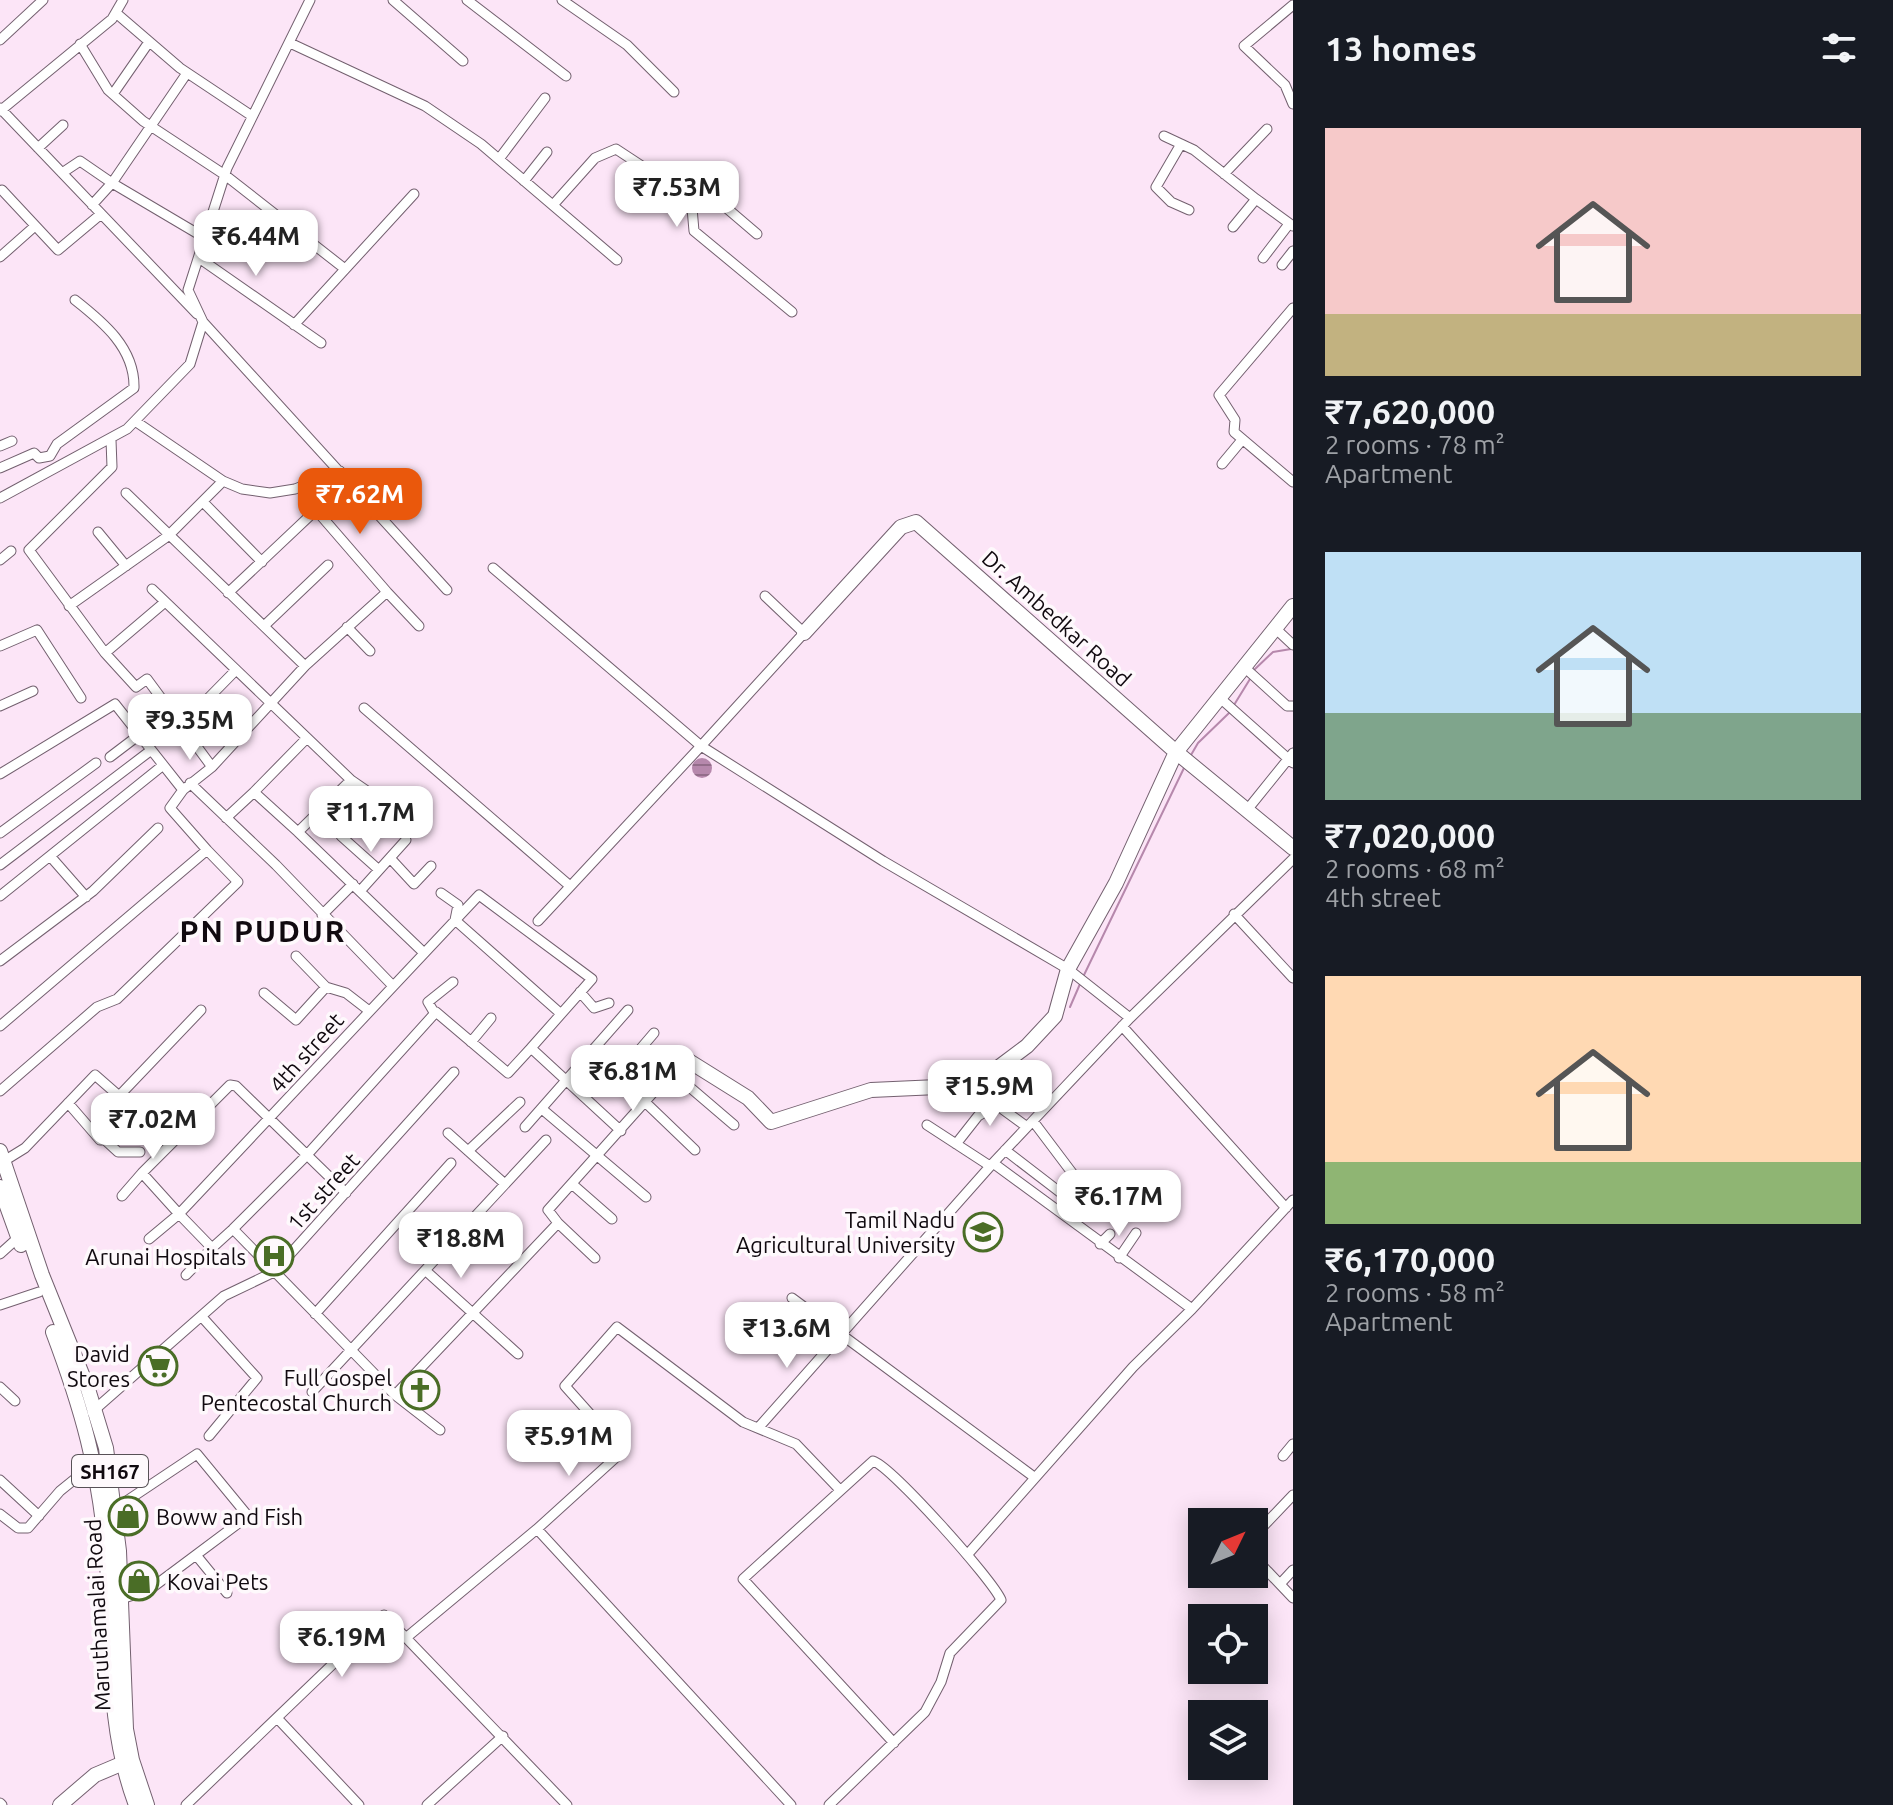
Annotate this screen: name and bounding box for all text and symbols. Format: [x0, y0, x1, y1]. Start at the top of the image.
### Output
icon: filters [1817, 26, 1861, 70]
text: 13 homes [1325, 29, 1477, 67]
pin: ₹7.53M [612, 161, 742, 229]
text: ₹7.53M [633, 172, 721, 201]
icon: home [1521, 180, 1665, 324]
pin: ₹6.44M [191, 210, 321, 278]
text: ₹6.44M [212, 221, 300, 250]
text: ₹7,620,000 [1325, 392, 1495, 430]
text: 2 rooms · 78 m² [1325, 430, 1505, 459]
text: Apartment [1325, 459, 1452, 488]
pin: ₹7.62M [295, 468, 425, 536]
text: ₹7.62M [316, 479, 404, 508]
street label: Dr. Ambedkar Road [978, 545, 1136, 691]
icon: home [1521, 604, 1665, 748]
pin: ₹9.35M [125, 694, 255, 762]
text: ₹9.35M [146, 705, 234, 734]
pin: ₹11.7M [306, 786, 436, 854]
text: ₹11.7M [327, 797, 415, 826]
text: ₹7,020,000 [1325, 816, 1495, 854]
text: 2 rooms · 68 m² [1325, 854, 1505, 883]
text: 4th street [1325, 883, 1441, 912]
district label: PN PUDUR [179, 914, 347, 948]
street label: 4th street [264, 1007, 348, 1097]
icon: home [1521, 1028, 1665, 1172]
pin: ₹6.81M [568, 1045, 698, 1113]
text: ₹6.81M [589, 1056, 677, 1085]
pin: ₹15.9M [925, 1060, 1055, 1128]
text: ₹15.9M [946, 1071, 1034, 1100]
pin: ₹7.02M [88, 1093, 218, 1161]
text: ₹7.02M [109, 1104, 197, 1133]
street label: 1st street [282, 1147, 364, 1235]
pin: ₹6.17M [1054, 1170, 1184, 1238]
text: ₹6.17M [1075, 1181, 1163, 1210]
place label: Tamil Nadu Agricultural University [736, 1207, 955, 1257]
school or university icon: Tamil Nadu Agricultural University [962, 1211, 1004, 1253]
pin: ₹18.8M [396, 1212, 526, 1280]
text: ₹18.8M [417, 1223, 505, 1252]
hospital icon: Arunai Hospitals [253, 1235, 295, 1277]
text: ₹6,170,000 [1325, 1240, 1495, 1278]
place label: Arunai Hospitals [85, 1244, 246, 1269]
text: 2 rooms · 58 m² [1325, 1278, 1505, 1307]
pin: ₹13.6M [722, 1302, 852, 1370]
text: Apartment [1325, 1307, 1452, 1336]
text: ₹13.6M [743, 1313, 831, 1342]
place label: David Stores [67, 1341, 130, 1391]
supermarket icon: David Stores [137, 1345, 179, 1387]
place label: Full Gospel Pentecostal Church [201, 1365, 392, 1415]
church icon: Full Gospel Pentecostal Church [399, 1369, 441, 1411]
pin: ₹5.91M [504, 1410, 634, 1478]
text: ₹5.91M [525, 1421, 613, 1450]
road number: SH167 [72, 1455, 148, 1487]
shop icon: Boww and Fish [107, 1495, 149, 1537]
place label: Boww and Fish [156, 1504, 303, 1529]
north arrow [1188, 1508, 1268, 1588]
map controls [1188, 1508, 1268, 1780]
street label: Maruthamalai Road [79, 1518, 115, 1712]
shop icon: Kovai Pets [118, 1560, 160, 1602]
place label: Kovai Pets [167, 1569, 268, 1594]
button: locate [1188, 1604, 1268, 1684]
pin: ₹6.19M [277, 1611, 407, 1679]
text: ₹6.19M [298, 1622, 386, 1651]
button: layers [1188, 1700, 1268, 1780]

